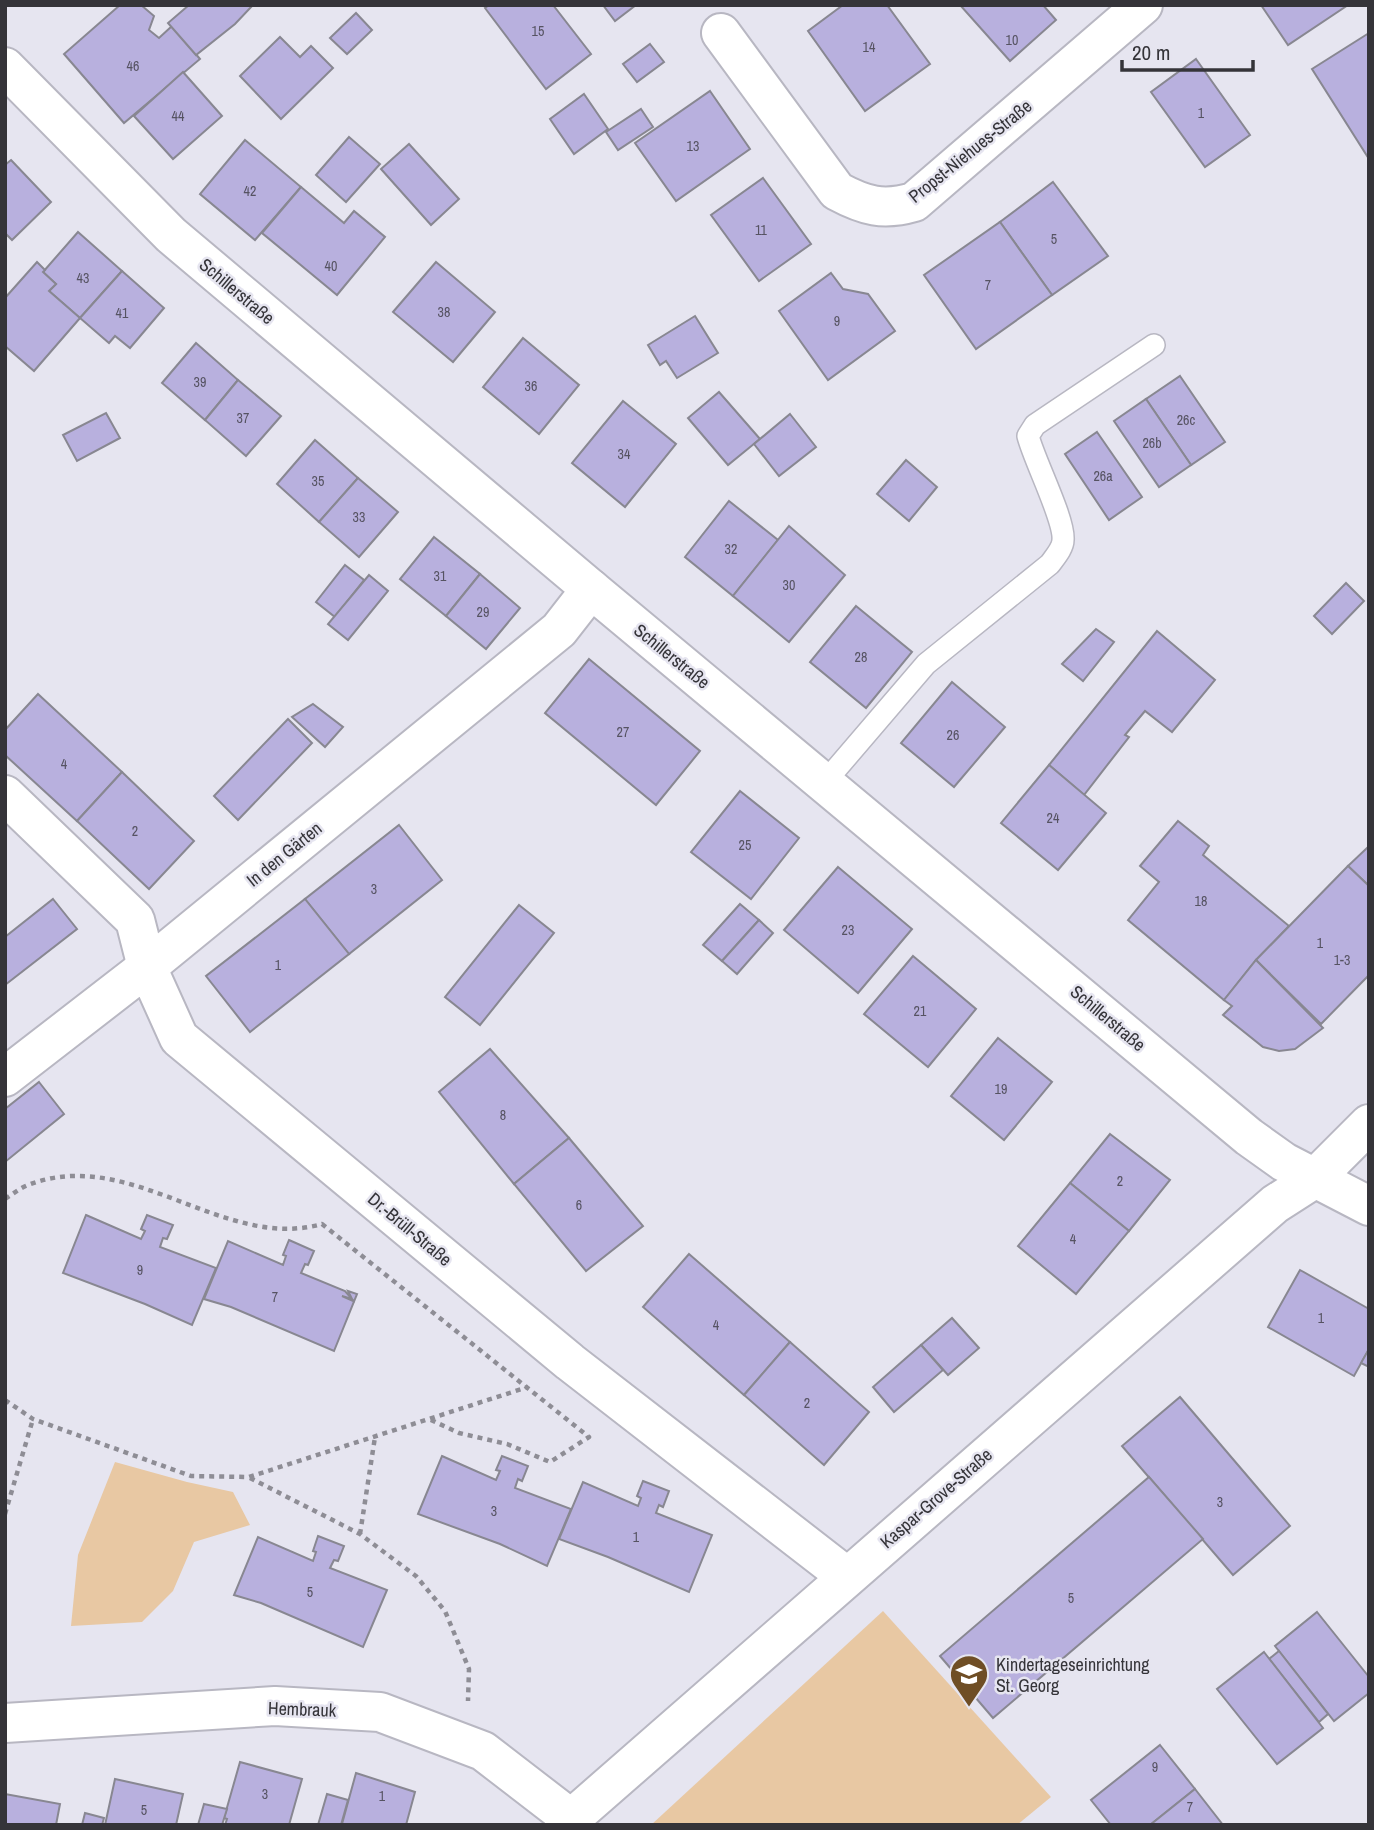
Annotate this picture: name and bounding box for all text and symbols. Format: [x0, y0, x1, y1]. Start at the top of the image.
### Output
house number: 15 [532, 22, 544, 40]
scale bar [1122, 28, 1253, 72]
house number: 10 [1006, 31, 1018, 49]
house number: 14 [863, 38, 876, 56]
text: 20 m [1132, 38, 1170, 67]
house number: 46 [127, 57, 139, 75]
street label: Propst-Niehues-Straße [903, 94, 1037, 208]
house number: 1 [1198, 104, 1205, 122]
house number: 44 [172, 107, 185, 125]
house number: 13 [687, 137, 699, 155]
house number: 42 [244, 182, 256, 200]
house number: 11 [755, 221, 768, 239]
house number: 5 [1051, 230, 1057, 248]
street label: Schillerstraße [194, 252, 280, 330]
house number: 40 [325, 257, 337, 275]
house number: 43 [77, 269, 89, 287]
house number: 7 [985, 276, 991, 294]
house number: 38 [438, 303, 450, 321]
house number: 41 [116, 304, 129, 322]
house number: 9 [834, 312, 840, 330]
house number: 39 [194, 373, 206, 391]
house number: 36 [525, 377, 537, 395]
house number: 37 [237, 409, 249, 427]
house number: 26c [1177, 411, 1196, 429]
house number: 26b [1142, 434, 1162, 452]
house number: 34 [618, 445, 631, 463]
house number: 26a [1093, 467, 1113, 485]
house number: 35 [312, 472, 324, 490]
house number: 33 [353, 508, 365, 526]
house number: 32 [725, 540, 737, 558]
house number: 31 [434, 567, 447, 585]
house number: 30 [783, 576, 795, 594]
house number: 29 [477, 603, 489, 621]
street label: Schillerstraße [629, 618, 715, 694]
house number: 28 [855, 648, 867, 666]
house number: 27 [617, 723, 629, 741]
house number: 26 [947, 726, 959, 744]
house number: 4 [61, 755, 68, 773]
house number: 24 [1047, 809, 1060, 827]
street label: In den Gärten [241, 816, 327, 892]
house number: 2 [132, 822, 138, 840]
house number: 25 [739, 836, 751, 854]
house number: 3 [371, 880, 377, 898]
house number: 18 [1195, 892, 1207, 910]
house number: 23 [842, 921, 854, 939]
house number: 1 [1317, 934, 1324, 952]
house number: 1-3 [1334, 951, 1350, 969]
house number: 1 [275, 956, 282, 974]
street label: Schillerstraße [1065, 979, 1151, 1057]
house number: 21 [914, 1002, 927, 1020]
house number: 19 [995, 1080, 1007, 1098]
house number: 8 [500, 1106, 506, 1124]
house number: 2 [1117, 1172, 1123, 1190]
street label: Dr.-Brüll-Straße [363, 1186, 457, 1272]
house number: 6 [576, 1196, 582, 1214]
house number: 4 [1070, 1230, 1077, 1248]
house number: 9 [137, 1261, 143, 1279]
house number: 7 [272, 1288, 278, 1306]
house number: 1 [1318, 1309, 1325, 1327]
house number: 4 [713, 1316, 720, 1334]
house number: 2 [804, 1394, 810, 1412]
street label: Kaspar-Grove-Straße [875, 1442, 997, 1554]
house number: 3 [1217, 1493, 1223, 1511]
house number: 3 [491, 1502, 497, 1520]
house number: 1 [633, 1528, 640, 1546]
house number: 5 [307, 1583, 313, 1601]
house number: 5 [1068, 1589, 1074, 1607]
place label: Kindertageseinrichtung St. Georg [996, 1652, 1150, 1698]
school or university icon: Kindertageseinrichtung St. Georg [948, 1653, 990, 1708]
street label: Hembrauk [268, 1695, 337, 1723]
house number: 9 [1152, 1758, 1158, 1776]
house number: 3 [262, 1785, 268, 1803]
house number: 1 [379, 1787, 386, 1805]
house number: 7 [1187, 1798, 1193, 1816]
house number: 5 [141, 1801, 147, 1819]

